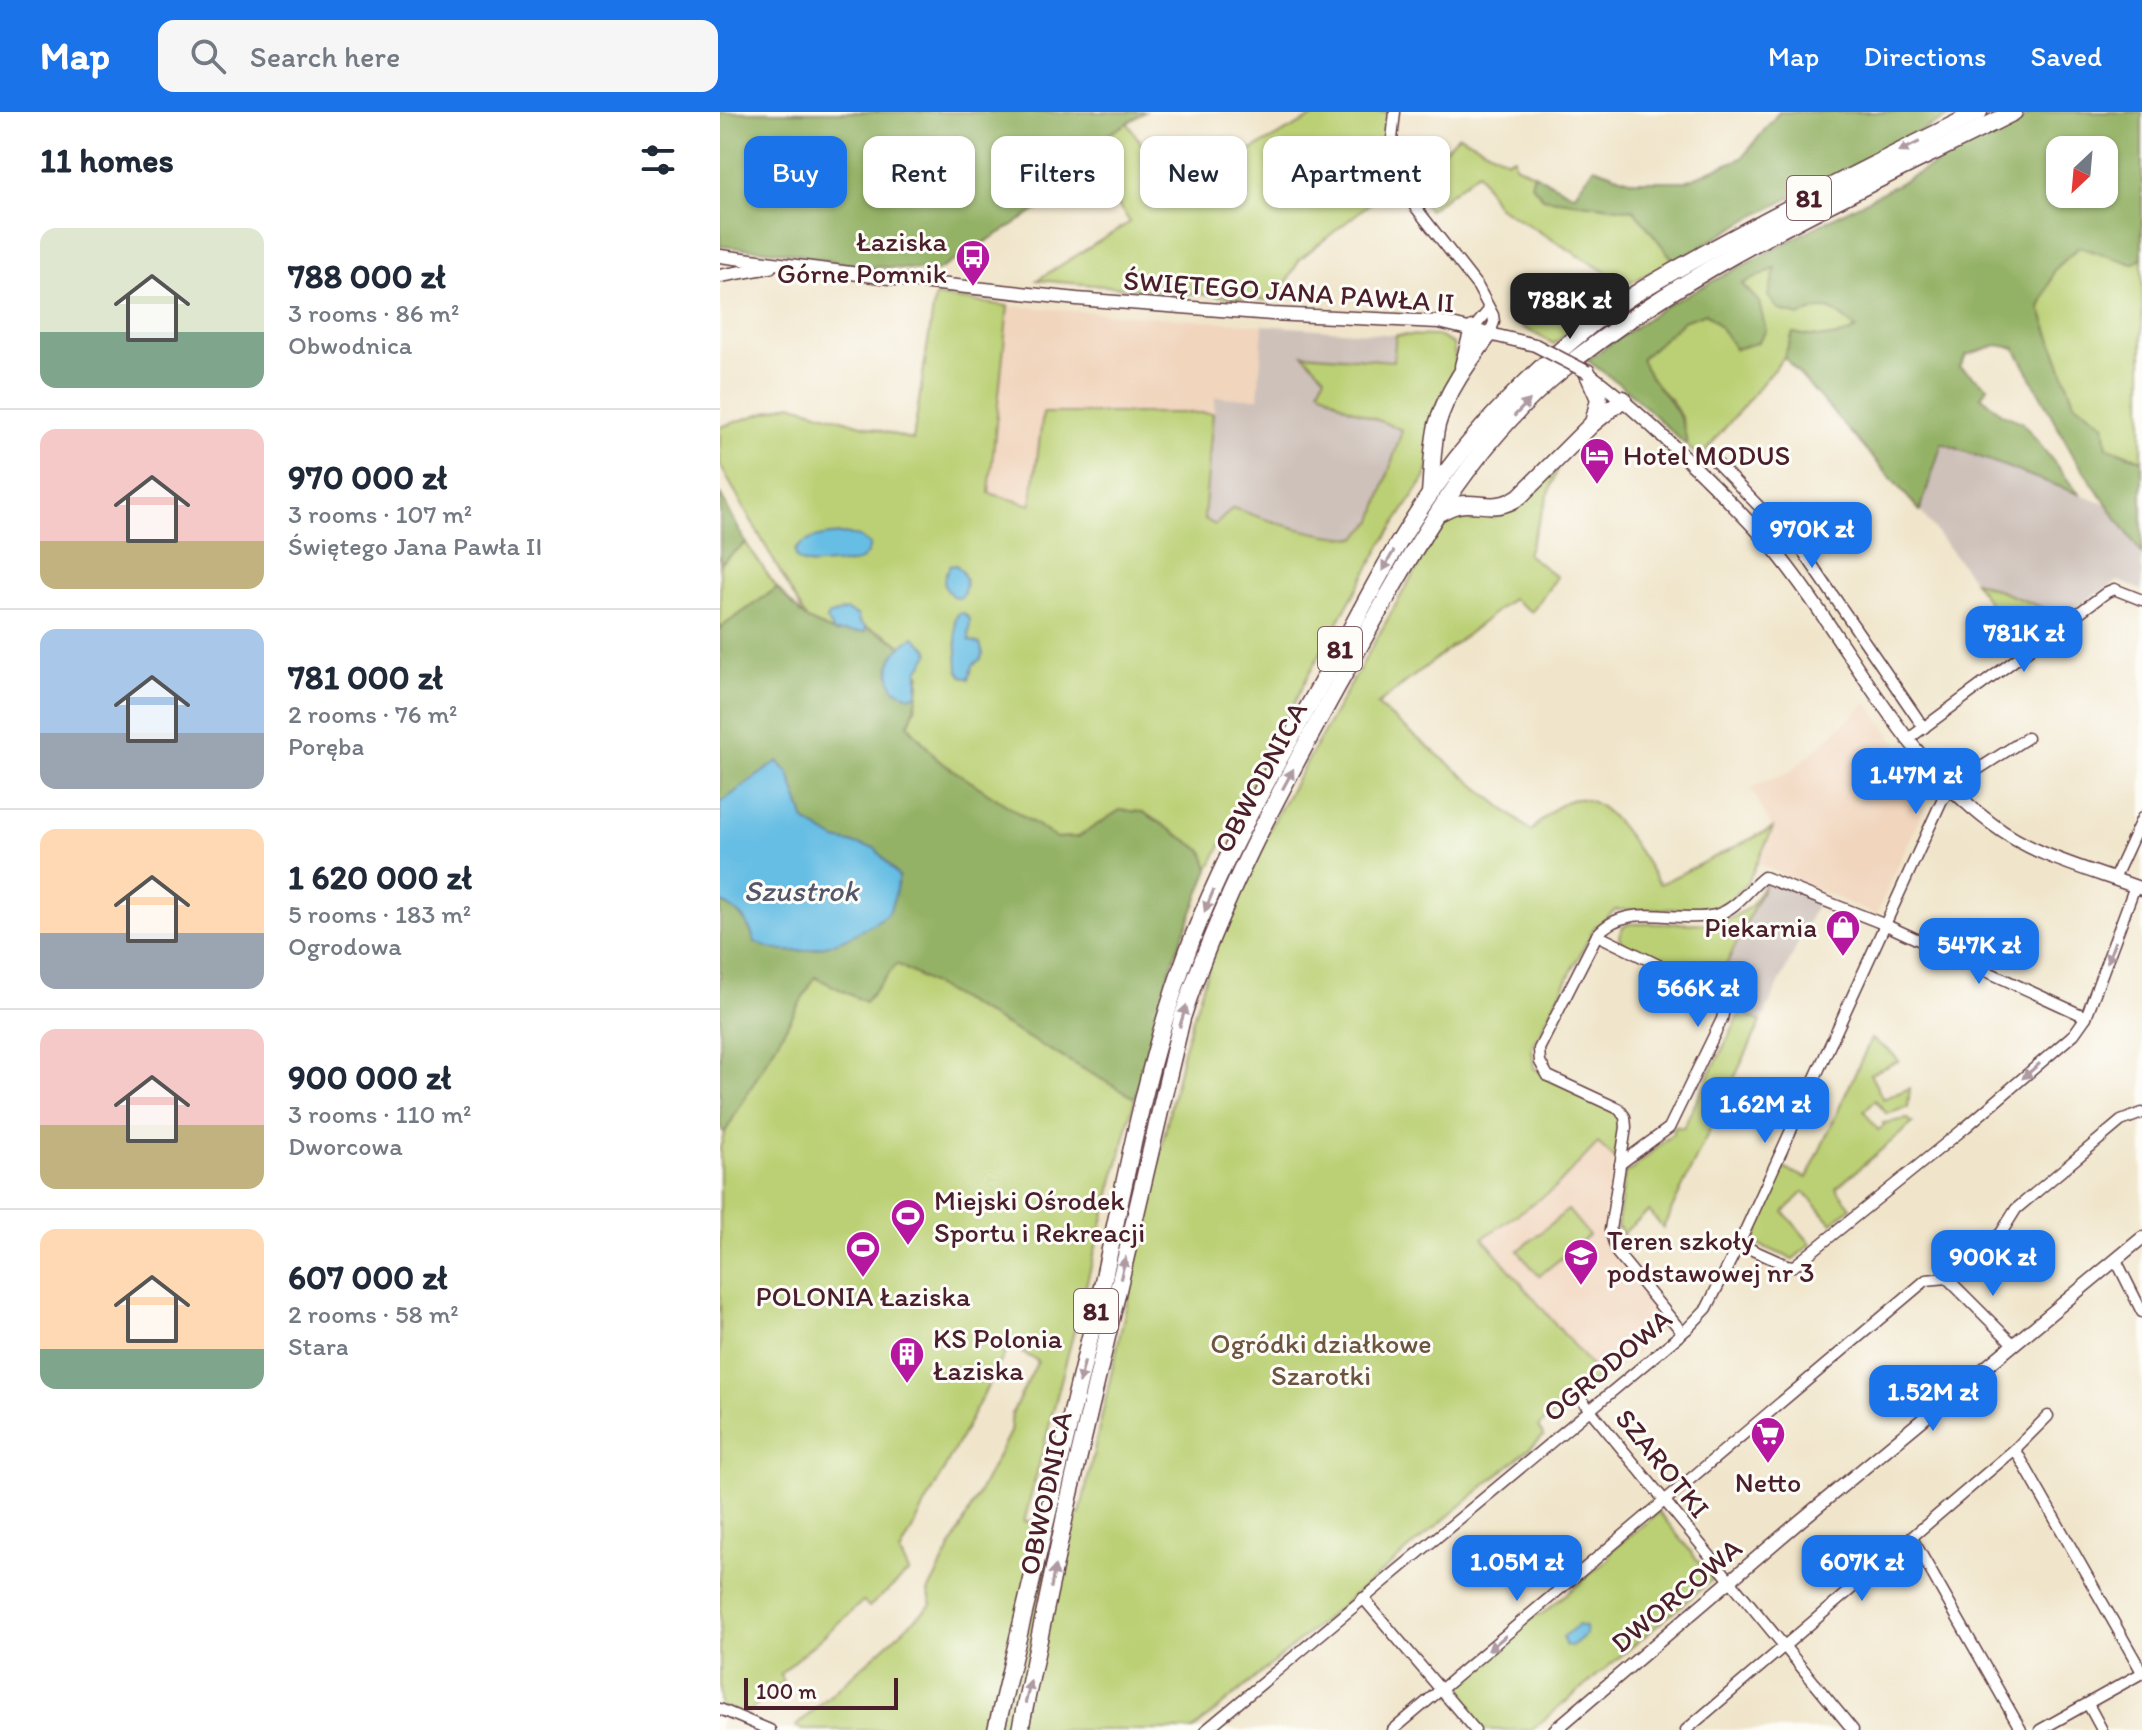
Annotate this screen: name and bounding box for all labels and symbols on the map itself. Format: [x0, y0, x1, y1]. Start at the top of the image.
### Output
north arrow [2046, 136, 2118, 208]
one-way arrow [1898, 140, 1921, 154]
road number: 81 [1787, 176, 1831, 220]
place label: Łaziska Górne Pomnik [777, 224, 947, 290]
bus stop icon: Łaziska Górne Pomnik [954, 238, 992, 288]
street label: ŚWIĘTEGO JANA PAWŁA II [1122, 262, 1456, 320]
pin: 788K zł [1496, 273, 1644, 341]
one-way arrow [1513, 399, 1531, 418]
hotel icon: Hotel MODUS [1578, 436, 1616, 486]
place label: Hotel MODUS [1623, 438, 1790, 472]
pin: 970K zł [1738, 502, 1886, 570]
one-way arrow [1381, 550, 1395, 572]
pin: 781K zł [1950, 606, 2098, 674]
road number: 81 [1318, 627, 1362, 671]
street label: OBWODNICA [1206, 696, 1314, 858]
pin: 1.47M zł [1833, 748, 1999, 816]
one-way arrow [1282, 767, 1295, 790]
water label: Szustrok [744, 872, 860, 909]
one-way arrow [1202, 889, 1215, 913]
shop icon: Piekarnia [1824, 908, 1862, 958]
place label: Piekarnia [1704, 910, 1817, 944]
pin: 547K zł [1905, 918, 2053, 986]
one-way arrow [2104, 940, 2116, 964]
pin: 566K zł [1624, 961, 1772, 1029]
one-way arrow [1177, 1003, 1190, 1027]
one-way arrow [2021, 1062, 2041, 1079]
pin: 1.62M zł [1682, 1077, 1848, 1145]
place label: Miejski Ośrodek Sportu i Rekreacji [934, 1183, 1145, 1249]
sports icon: Miejski Ośrodek Sportu i Rekreacji [889, 1197, 927, 1247]
place label: Teren szkoły podstawowej nr 3 [1607, 1223, 1815, 1289]
sports icon: POLONIA Łaziska [844, 1229, 882, 1279]
pin: 900K zł [1919, 1230, 2067, 1298]
school or university icon: Teren szkoły podstawowej nr 3 [1562, 1237, 1600, 1287]
one-way arrow [1117, 1256, 1129, 1281]
place label: POLONIA Łaziska [756, 1279, 971, 1313]
road number: 81 [1074, 1289, 1118, 1333]
street label: OGRODOWA [1536, 1301, 1678, 1429]
place label: KS Polonia Łaziska [933, 1321, 1063, 1387]
park label: Ogródki działkowe Szarotki [1210, 1326, 1432, 1392]
building icon: KS Polonia Łaziska [888, 1335, 926, 1385]
one-way arrow [1075, 1360, 1088, 1385]
pin: 1.52M zł [1850, 1365, 2016, 1433]
street label: SZAROTKI [1609, 1402, 1717, 1524]
street label: OBWODNICA [1011, 1408, 1079, 1578]
supermarket icon: Netto [1749, 1415, 1787, 1465]
place label: Netto [1735, 1465, 1801, 1499]
street label: DWORCOWA [1604, 1530, 1748, 1659]
pin: 1.05M zł [1434, 1535, 1600, 1603]
pin: 607K zł [1788, 1535, 1936, 1603]
one-way arrow [1047, 1564, 1060, 1589]
one-way arrow [1488, 1634, 1508, 1651]
scale bar [744, 1674, 898, 1710]
one-way arrow [1022, 1679, 1035, 1704]

